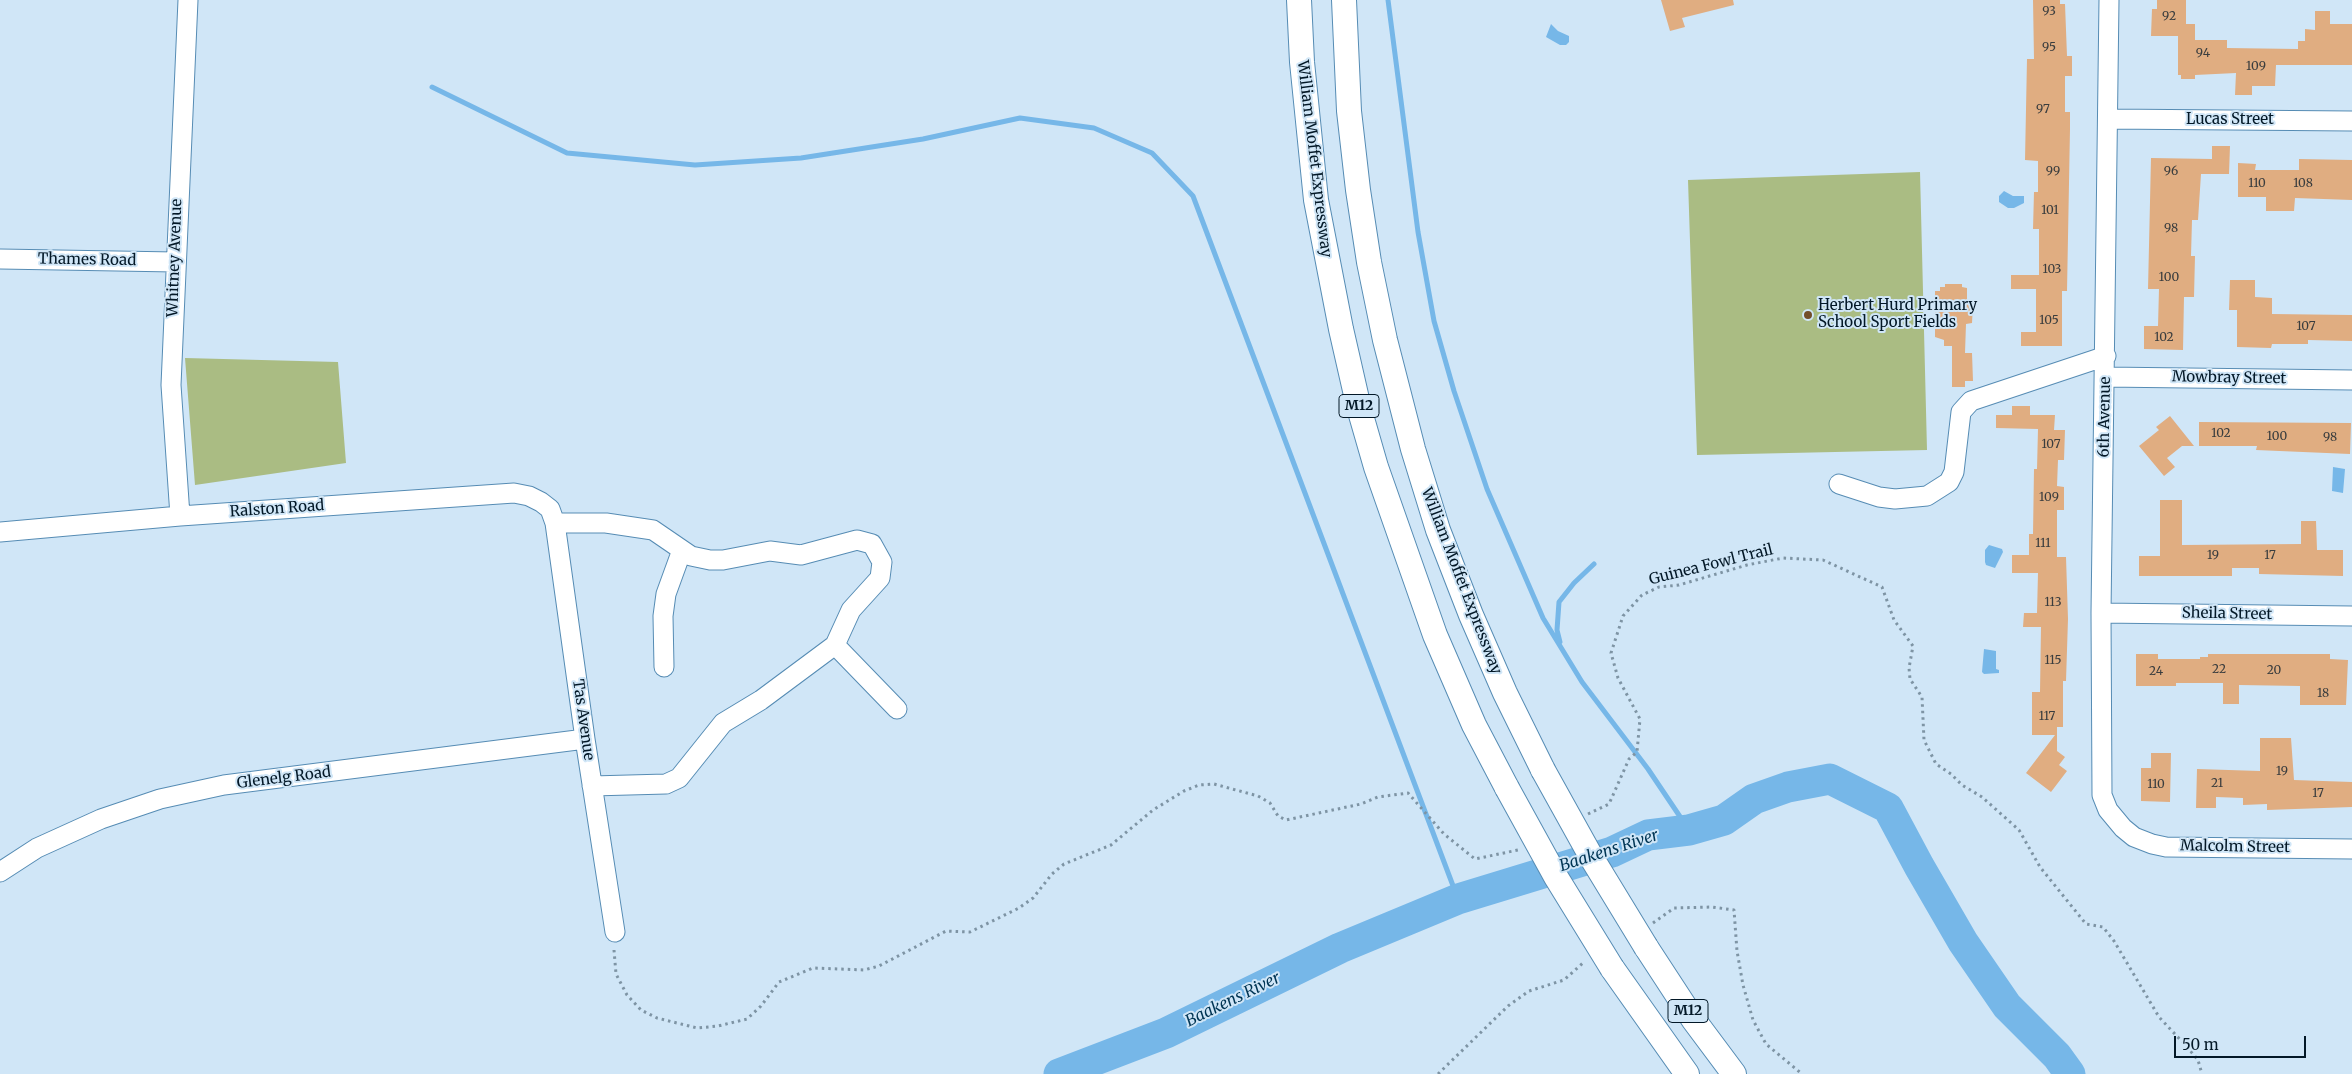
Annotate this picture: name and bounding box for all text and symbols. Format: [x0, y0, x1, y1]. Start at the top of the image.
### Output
house number: 93 [2042, 5, 2056, 19]
house number: 92 [2162, 10, 2176, 24]
house number: 95 [2042, 41, 2056, 55]
house number: 94 [2196, 47, 2210, 61]
street label: William Moffet Expressway [1293, 59, 1335, 259]
house number: 109 [2246, 60, 2266, 74]
house number: 97 [2036, 103, 2050, 117]
street label: Lucas Street [2186, 111, 2274, 129]
house number: 99 [2046, 165, 2060, 179]
house number: 96 [2164, 165, 2178, 179]
house number: 110 [2248, 177, 2266, 191]
house number: 108 [2293, 177, 2313, 191]
street label: Whitney Avenue [164, 198, 186, 318]
house number: 101 [2041, 204, 2059, 218]
house number: 98 [2164, 222, 2178, 236]
street label: Thames Road [38, 250, 136, 270]
house number: 103 [2043, 263, 2061, 277]
house number: 100 [2159, 271, 2179, 285]
place label: Herbert Hurd Primary School Sport Fields [1818, 297, 1977, 332]
marker: Herbert Hurd Primary School Sport Fields [1802, 309, 1814, 321]
house number: 105 [2039, 314, 2059, 328]
house number: 107 [2296, 320, 2316, 334]
house number: 102 [2154, 331, 2174, 345]
street label: Mowbray Street [2172, 368, 2286, 388]
street label: 6th Avenue [2095, 376, 2115, 458]
road number: M12 [1339, 394, 1379, 418]
house number: 102 [2211, 427, 2231, 441]
house number: 100 [2267, 430, 2287, 444]
house number: 98 [2323, 431, 2337, 445]
house number: 107 [2041, 438, 2061, 452]
street label: William Moffet Expressway [1417, 485, 1505, 677]
house number: 109 [2039, 491, 2059, 505]
street label: Ralston Road [229, 497, 325, 521]
house number: 111 [2035, 537, 2051, 551]
street label: Guinea Fowl Trail [1647, 541, 1775, 589]
house number: 19 [2207, 549, 2219, 563]
house number: 17 [2264, 549, 2276, 563]
house number: 113 [2044, 596, 2062, 610]
street label: Sheila Street [2182, 604, 2272, 624]
house number: 115 [2044, 654, 2062, 668]
house number: 22 [2212, 663, 2226, 677]
house number: 20 [2267, 664, 2281, 678]
house number: 24 [2149, 665, 2163, 679]
street label: Tas Avenue [568, 678, 598, 762]
house number: 18 [2317, 687, 2329, 701]
house number: 117 [2039, 710, 2055, 724]
street label: Glenelg Road [236, 763, 332, 793]
house number: 19 [2276, 765, 2288, 779]
house number: 21 [2211, 777, 2223, 791]
house number: 110 [2147, 778, 2165, 792]
house number: 17 [2312, 787, 2324, 801]
water label: Baakens River [1557, 826, 1661, 876]
street label: Malcolm Street [2180, 837, 2290, 857]
water label: Baakens River [1182, 969, 1284, 1031]
road number: M12 [1668, 999, 1708, 1022]
scale bar [2177, 1026, 2310, 1058]
text: 50 m [2182, 1035, 2219, 1054]

